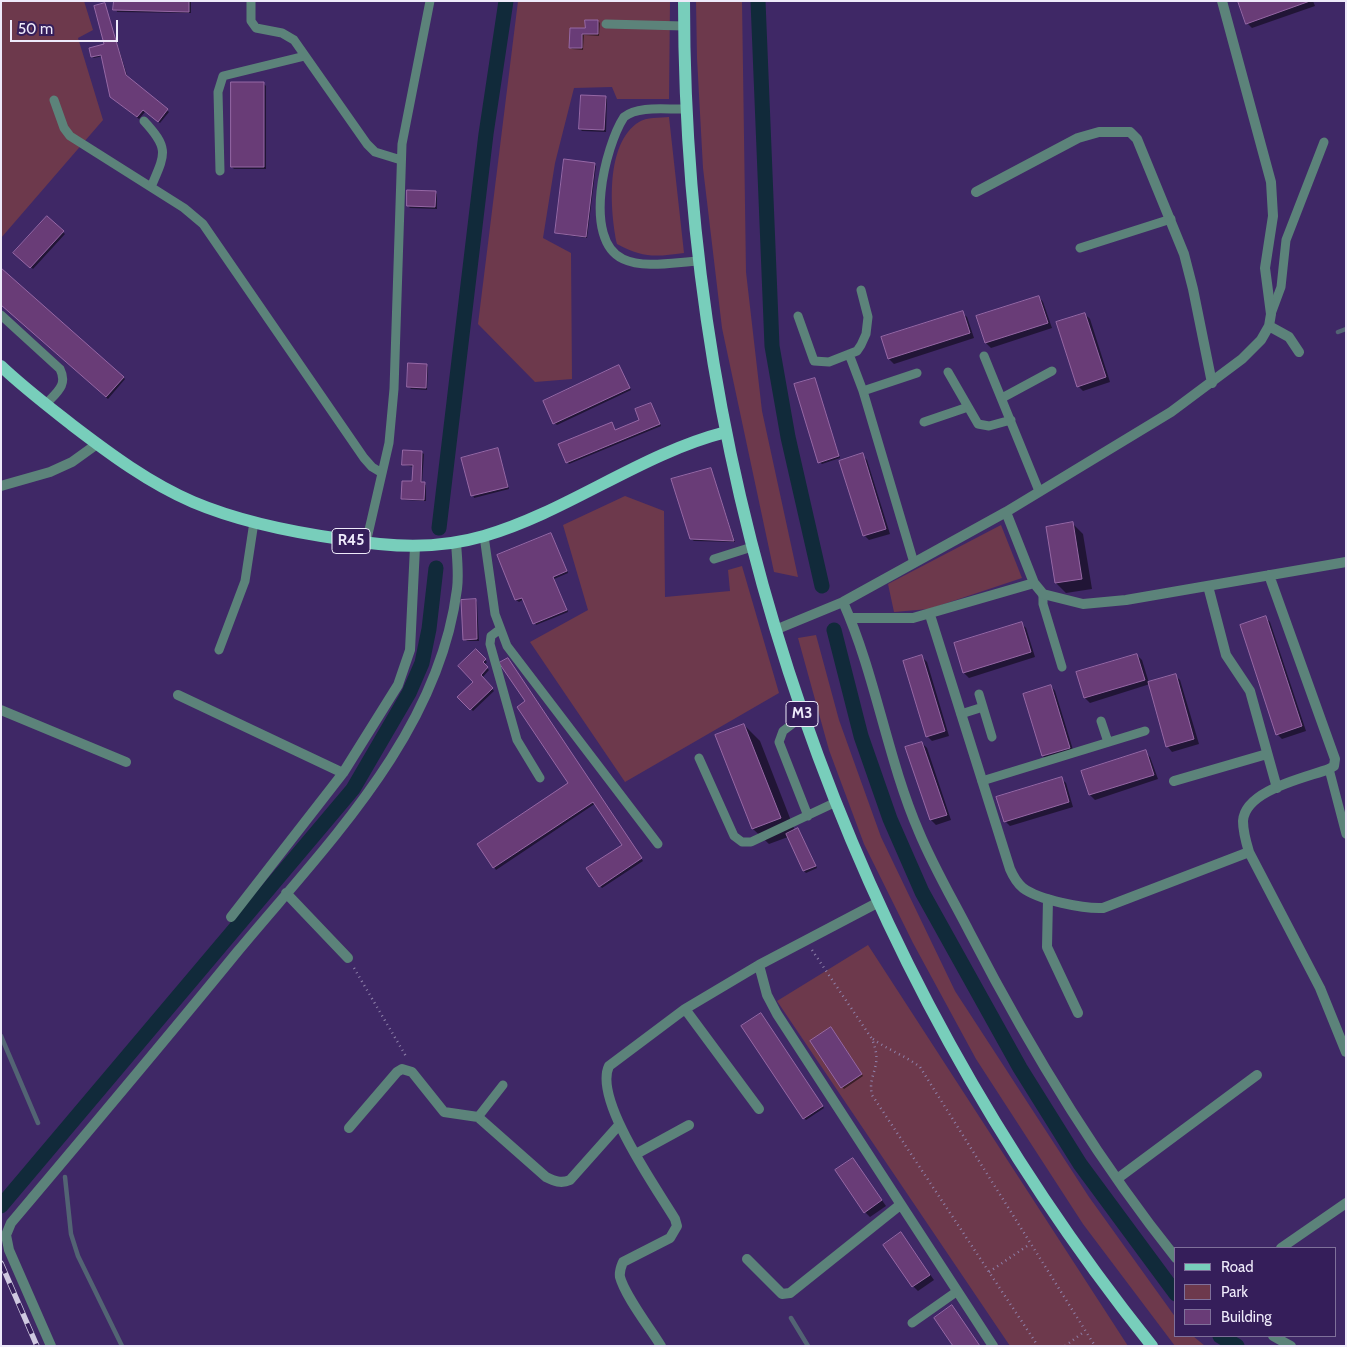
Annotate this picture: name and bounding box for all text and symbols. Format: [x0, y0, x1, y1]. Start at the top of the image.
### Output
scale bar [12, 10, 120, 42]
text: 50 m [18, 20, 53, 38]
road number: R45 [332, 528, 370, 554]
road number: M3 [786, 702, 818, 726]
legend [1174, 1247, 1337, 1337]
text: Road [1221, 1258, 1254, 1276]
text: Park [1221, 1283, 1248, 1301]
text: Building [1221, 1308, 1272, 1326]

